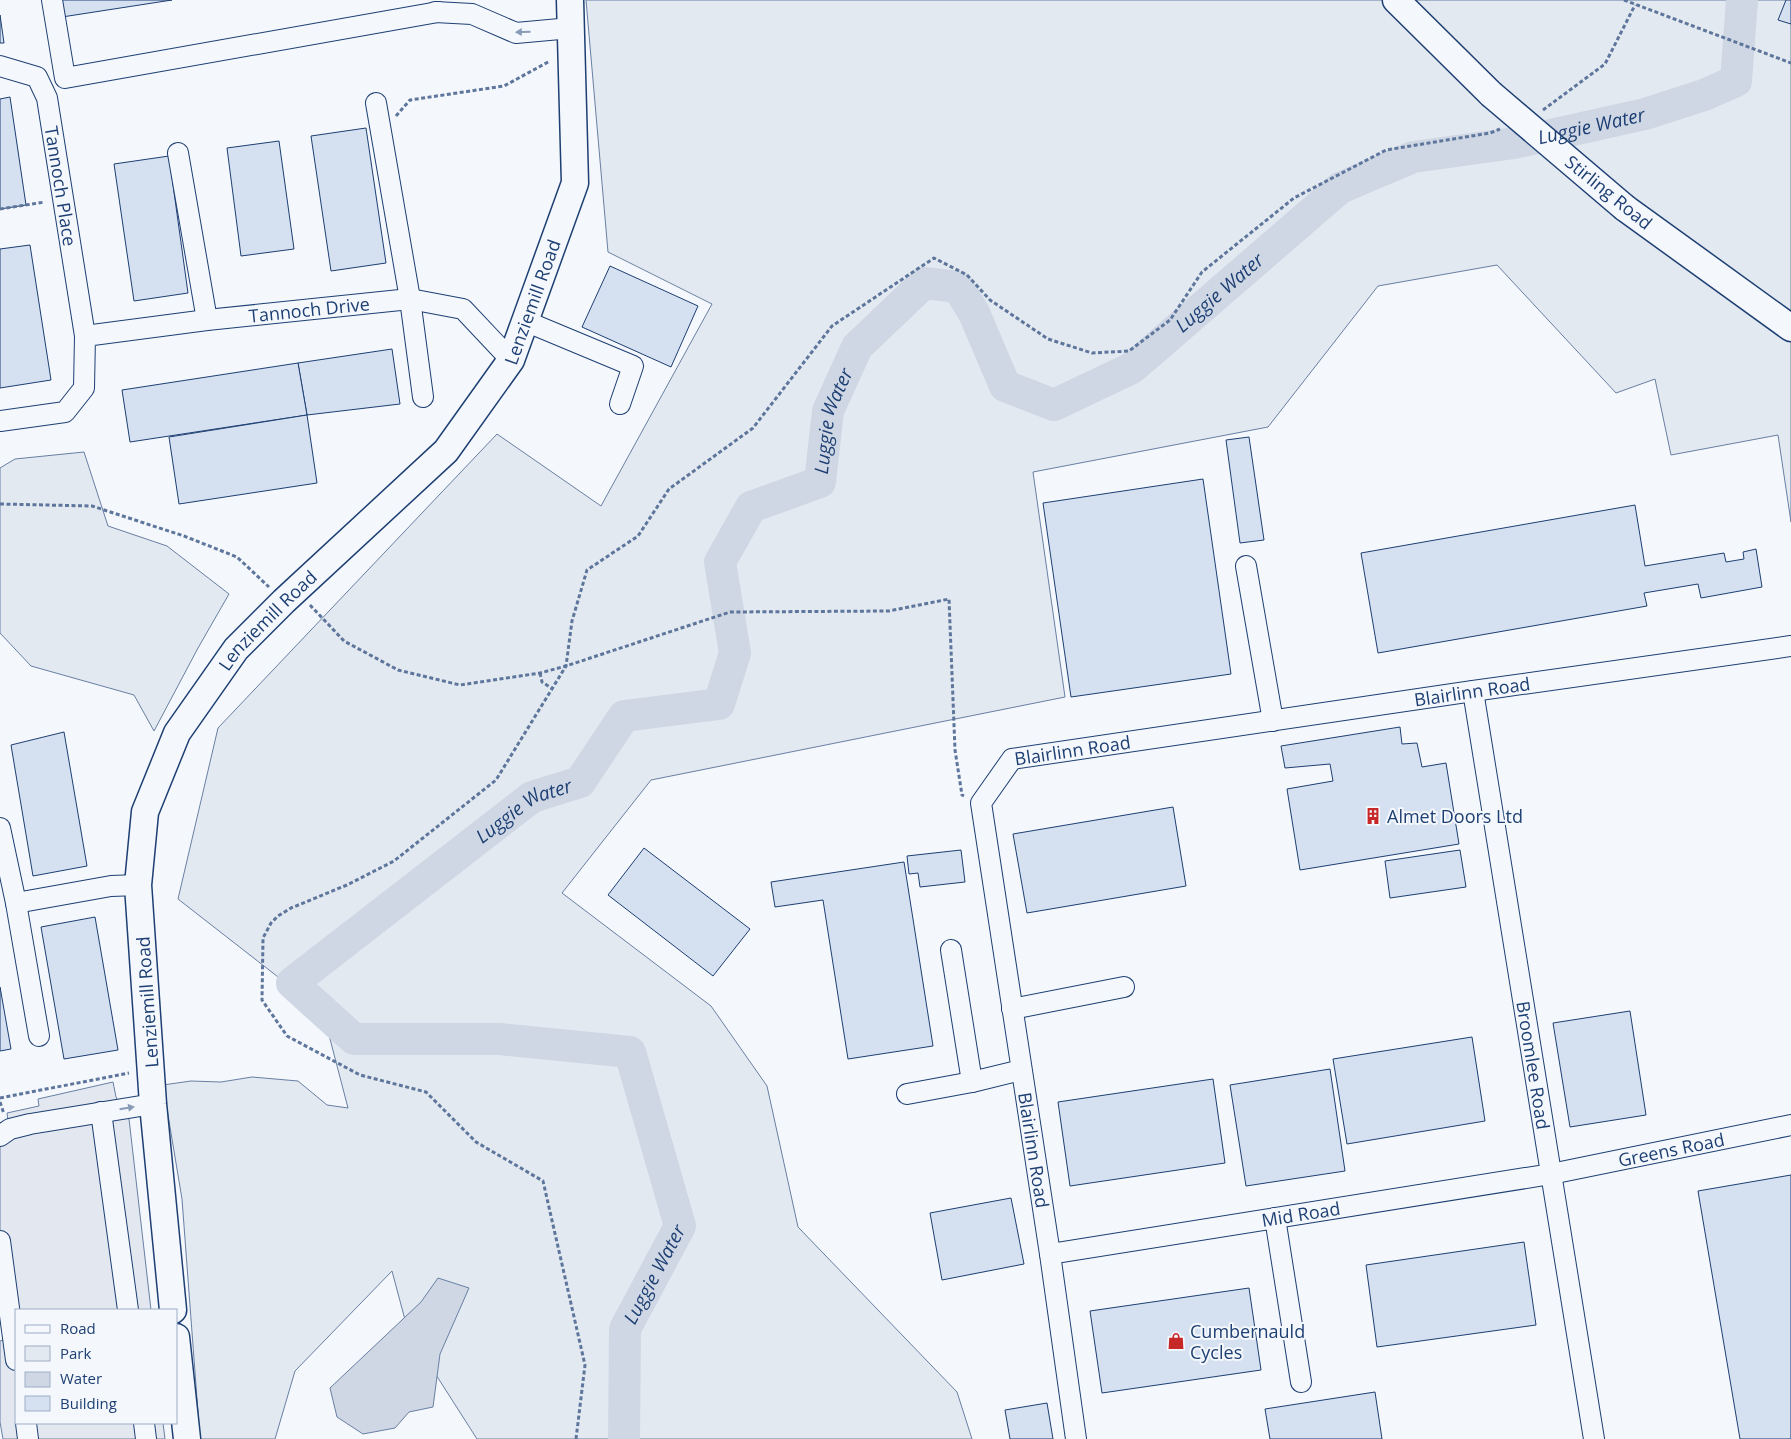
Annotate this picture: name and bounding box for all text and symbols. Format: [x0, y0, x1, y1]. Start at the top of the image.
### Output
one-way arrow [514, 28, 530, 36]
water label: Luggie Water [1535, 101, 1649, 150]
street label: Tannoch Place [40, 124, 82, 248]
street label: Stirling Road [1560, 149, 1658, 235]
street label: Lenziemill Road [498, 236, 566, 368]
water label: Luggie Water [1170, 246, 1270, 338]
street label: Tannoch Drive [248, 291, 371, 328]
water label: Luggie Water [808, 362, 859, 475]
street label: Lenziemill Road [213, 565, 322, 675]
street label: Blairlinn Road [1413, 671, 1532, 712]
street label: Blairlinn Road [1013, 730, 1132, 770]
water label: Luggie Water [470, 772, 576, 849]
place label: Almet Doors Ltd [1387, 804, 1523, 828]
building icon: Almet Doors Ltd [1363, 806, 1383, 826]
street label: Lenziemill Road [130, 936, 164, 1068]
street label: Broomlee Road [1511, 999, 1556, 1131]
street label: Blairlinn Road [1013, 1090, 1055, 1210]
one-way arrow [119, 1104, 135, 1112]
street label: Greens Road [1616, 1127, 1726, 1172]
street label: Mid Road [1260, 1196, 1342, 1232]
water label: Luggie Water [617, 1219, 692, 1329]
legend [15, 1309, 178, 1424]
text: Road [60, 1318, 96, 1338]
place label: Cumbernauld Cycles [1190, 1319, 1305, 1364]
shop icon: Cumbernauld Cycles [1166, 1331, 1186, 1351]
text: Park [60, 1343, 91, 1363]
text: Water [60, 1368, 102, 1388]
text: Building [60, 1393, 117, 1413]

